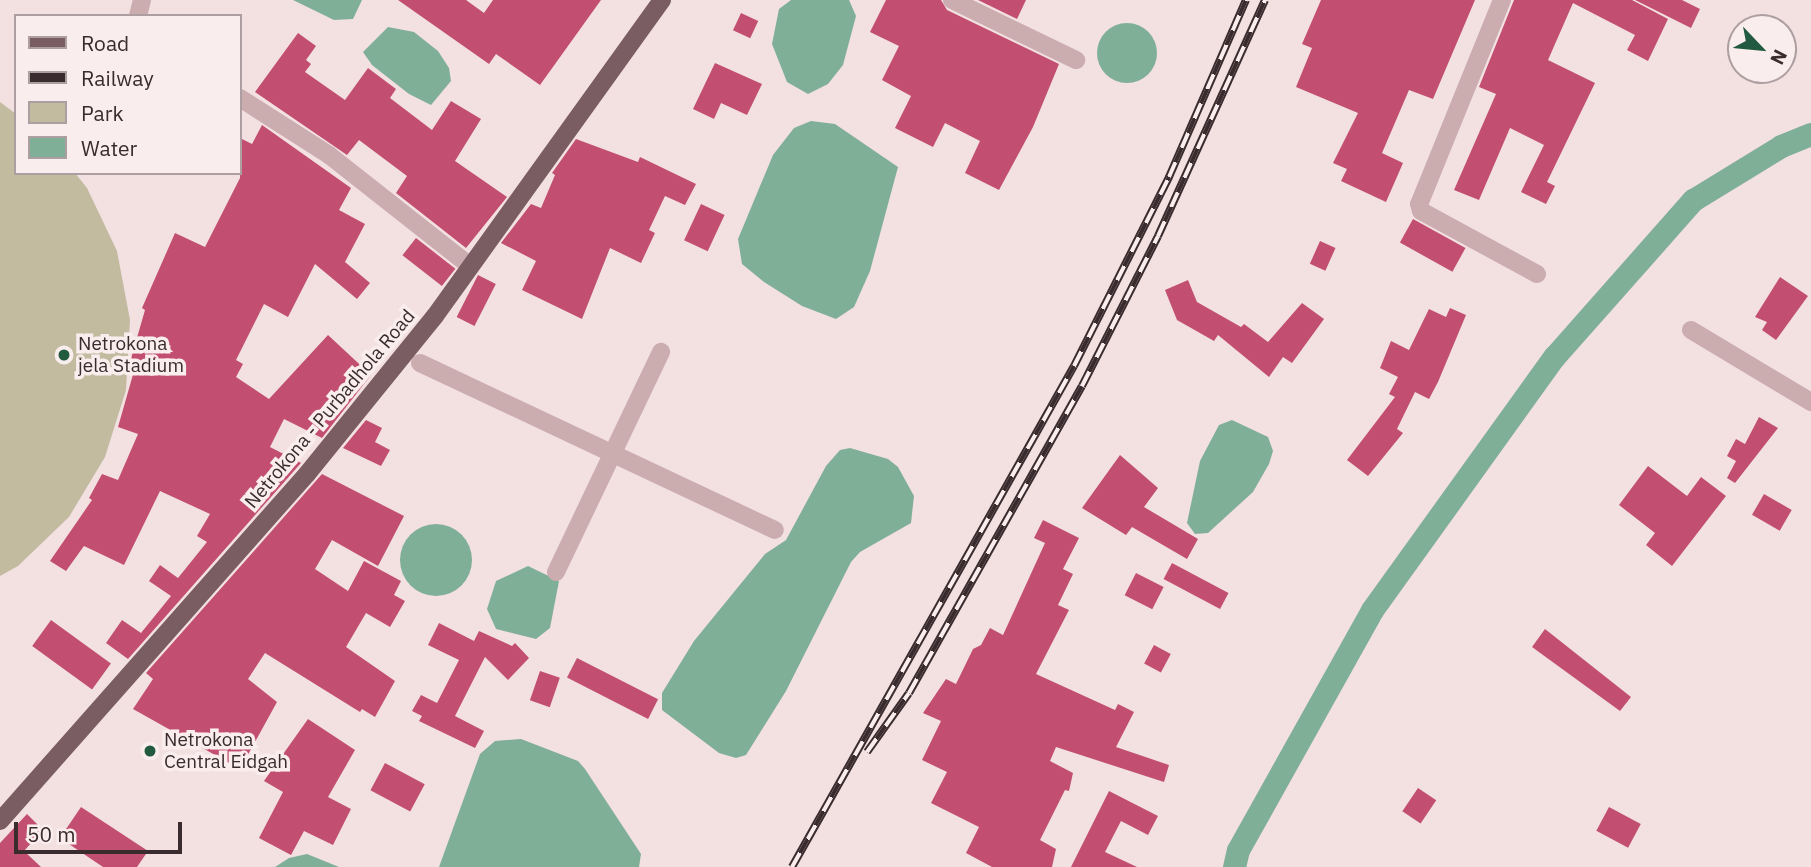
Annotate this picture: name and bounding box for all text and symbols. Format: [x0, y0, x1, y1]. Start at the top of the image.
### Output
legend [14, 14, 242, 175]
north arrow [1727, 14, 1797, 84]
text: Road [81, 29, 129, 57]
text: N [1765, 46, 1793, 69]
text: Railway [81, 64, 154, 92]
text: Park [81, 99, 124, 127]
text: Water [81, 134, 137, 162]
street label: Netrokona - Purbadhola Road [240, 305, 420, 513]
place label: Netrokona jela Stadium [78, 333, 184, 377]
marker: Netrokona jela Stadium [56, 347, 72, 363]
place label: Netrokona Central Eidgah [164, 729, 288, 773]
marker: Netrokona Central Eidgah [142, 743, 158, 759]
scale bar [18, 808, 186, 852]
text: 50 m [27, 820, 76, 848]

